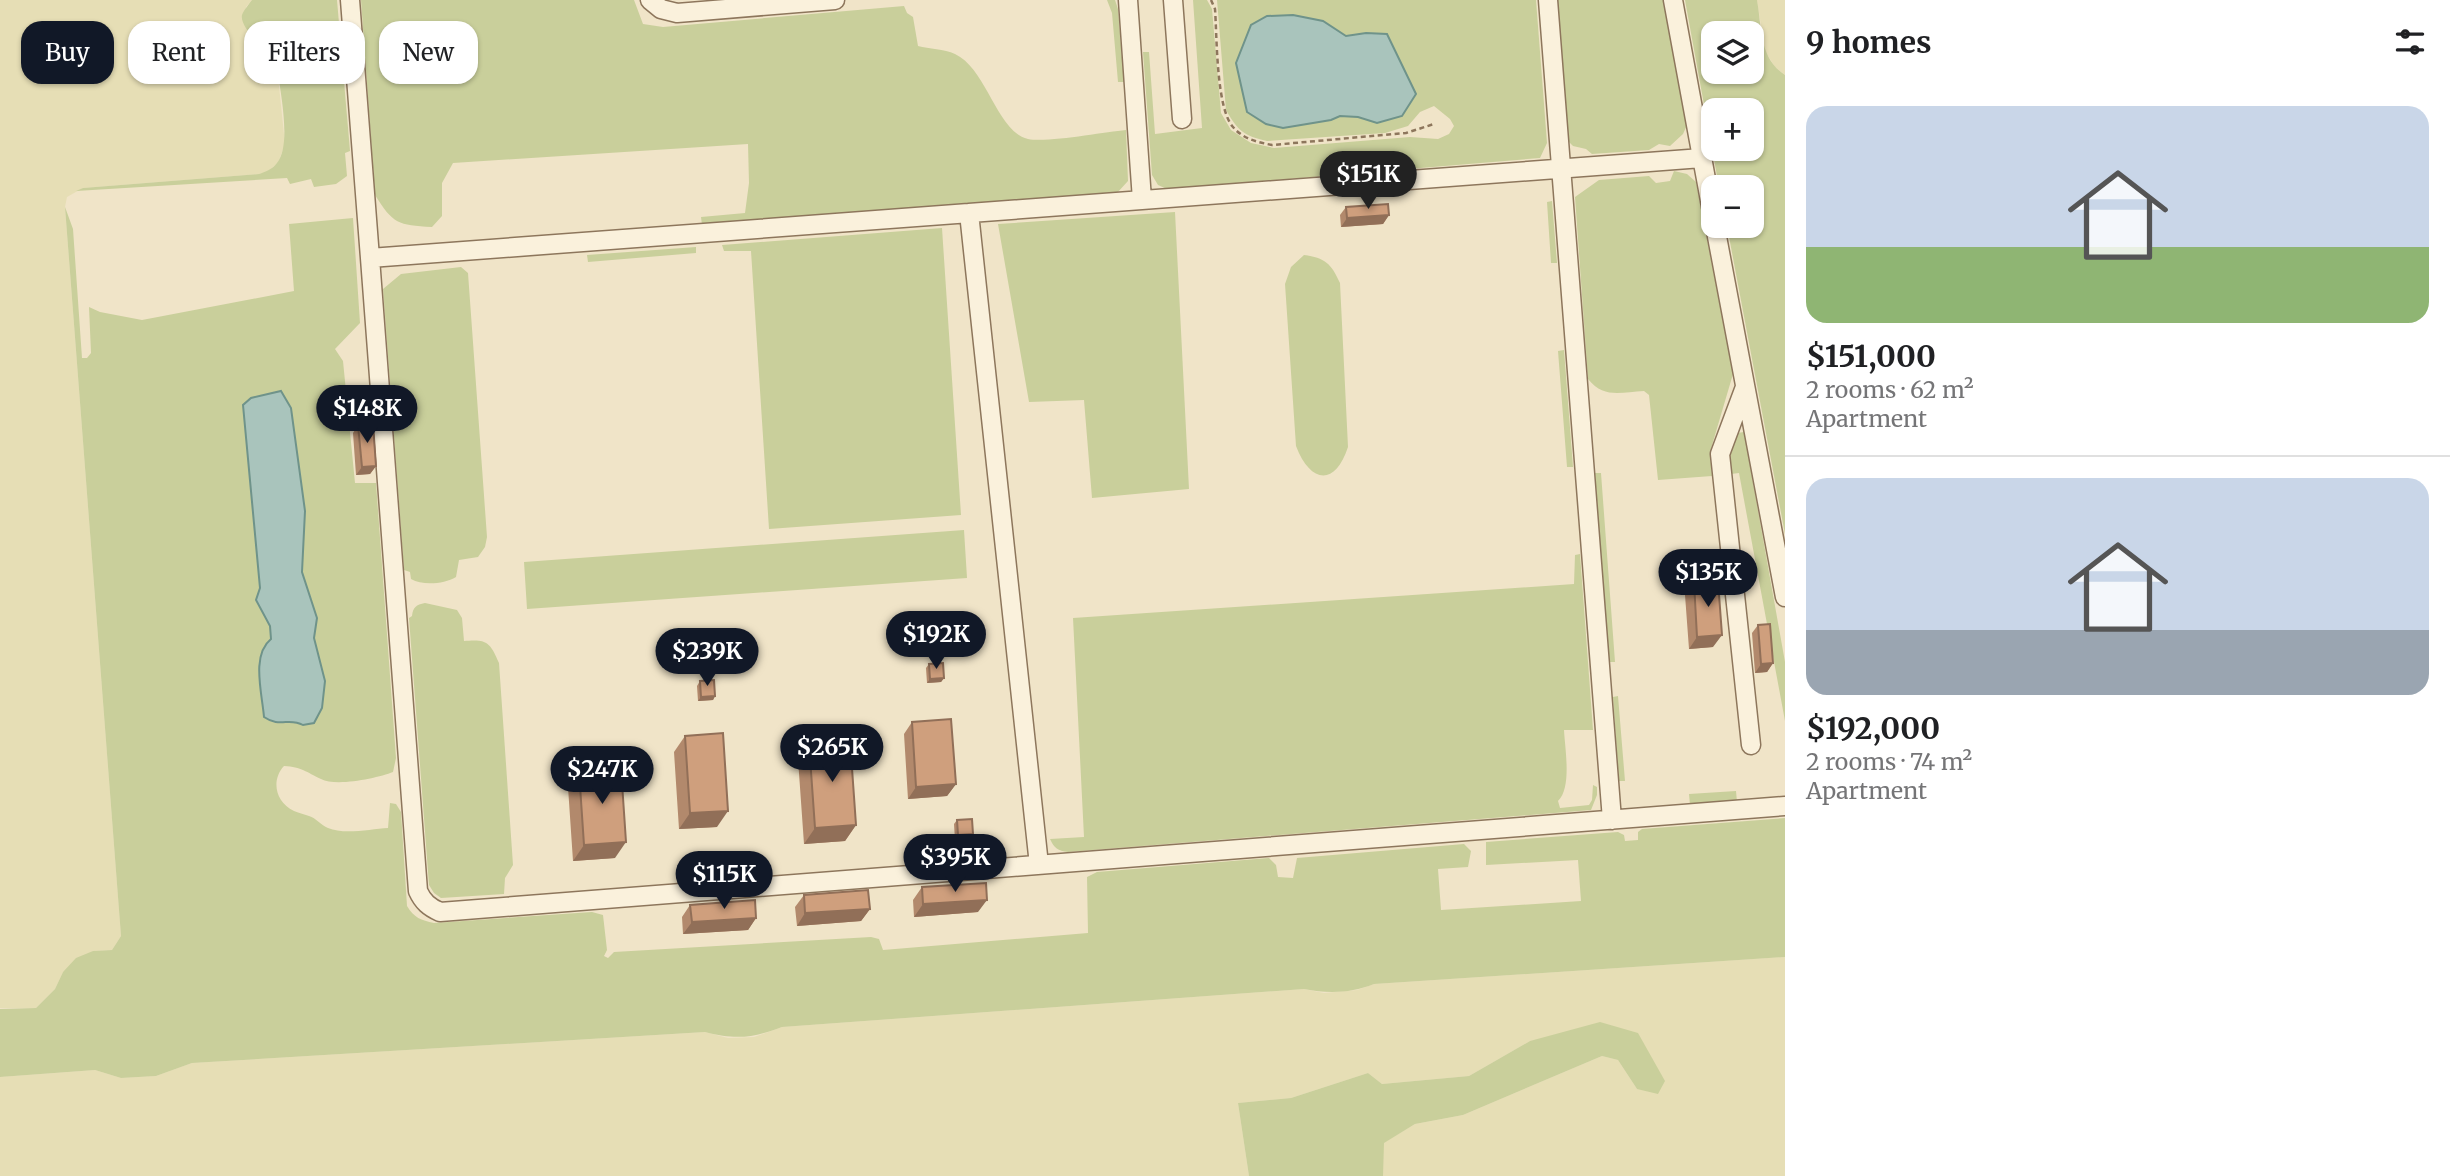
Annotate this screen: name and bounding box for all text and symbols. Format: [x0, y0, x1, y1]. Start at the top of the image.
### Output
chip: Buy [21, 21, 114, 84]
chip: Rent [128, 21, 230, 84]
chip: Filters [244, 21, 365, 84]
chip: New [379, 21, 478, 84]
map controls [1701, 21, 1764, 238]
button: layers [1701, 21, 1764, 84]
text: 9 homes [1806, 23, 1932, 61]
icon: filters [2391, 23, 2429, 61]
button: + [1701, 98, 1764, 161]
pin: $151K [1319, 152, 1417, 211]
icon: home [2055, 152, 2181, 278]
text: $151K [1336, 159, 1400, 188]
button: − [1701, 175, 1764, 238]
text: $151,000 [1806, 337, 1936, 375]
text: 2 rooms · 62 m² [1806, 375, 1974, 404]
pin: $148K [318, 386, 416, 445]
text: $148K [332, 393, 402, 422]
text: Apartment [1806, 404, 1927, 433]
icon: home [2055, 524, 2181, 650]
pin: $135K [1659, 550, 1757, 609]
text: $135K [1675, 557, 1741, 586]
pin: $192K [887, 612, 985, 671]
text: $192K [902, 619, 970, 648]
pin: $239K [658, 628, 756, 688]
text: $239K [672, 636, 742, 665]
text: $192,000 [1806, 709, 1940, 747]
pin: $265K [783, 724, 881, 784]
text: $265K [796, 732, 868, 761]
pin: $247K [553, 746, 651, 806]
text: 2 rooms · 74 m² [1806, 747, 1972, 776]
text: $247K [567, 754, 637, 783]
text: Apartment [1806, 776, 1927, 805]
pin: $395K [906, 834, 1004, 894]
text: $395K [919, 842, 991, 871]
pin: $115K [675, 852, 773, 911]
text: $115K [692, 859, 756, 888]

